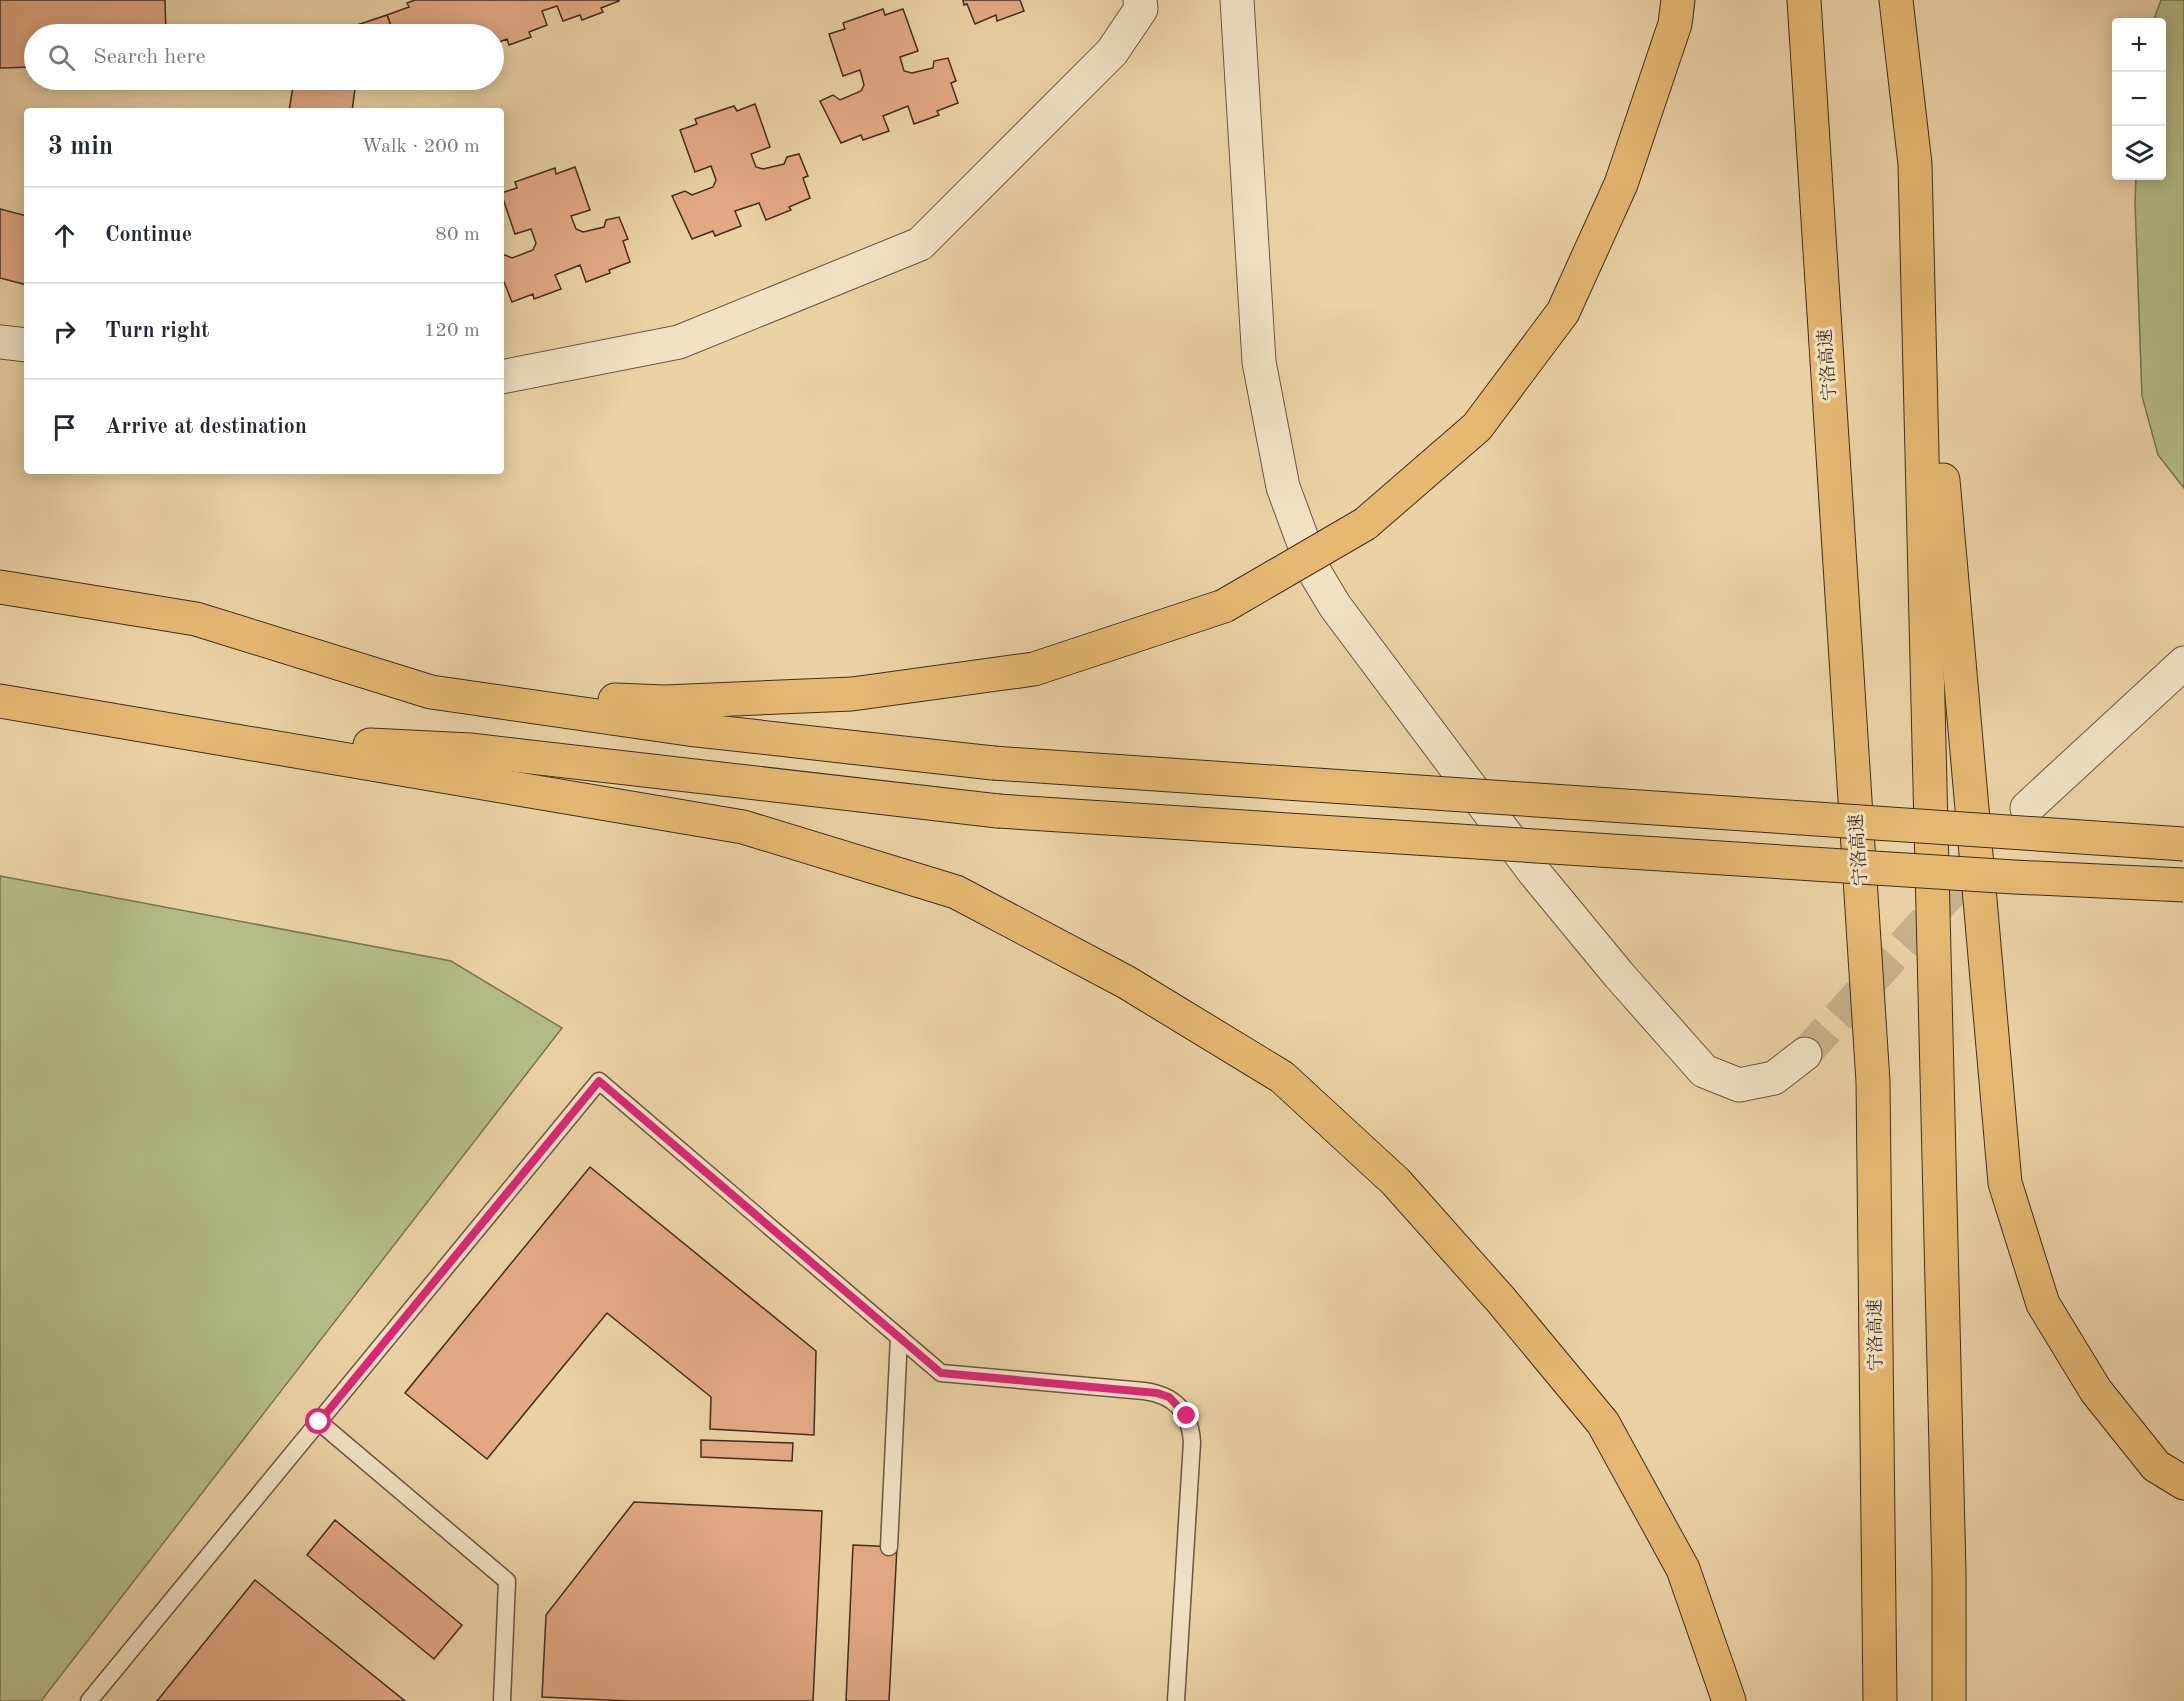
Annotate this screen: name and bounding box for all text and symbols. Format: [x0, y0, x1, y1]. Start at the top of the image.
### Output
map controls [2112, 18, 2166, 180]
button: + [2112, 18, 2166, 72]
search box [24, 24, 504, 90]
icon: search [45, 41, 78, 74]
text: Search here [93, 46, 206, 68]
button: − [2112, 72, 2166, 126]
button: layers [2112, 126, 2166, 180]
text: 3 min [48, 134, 113, 160]
text: Walk · 200 m [361, 137, 480, 157]
icon: ahead [48, 219, 81, 252]
text: Continue [105, 224, 192, 246]
text: 80 m [435, 225, 480, 245]
icon: right [48, 315, 81, 348]
text: Turn right [105, 320, 209, 342]
text: 120 m [424, 321, 480, 341]
street label: 宁洛高速 [1815, 328, 1839, 402]
icon: arrive [48, 411, 81, 444]
text: Arrive at destination [105, 416, 307, 438]
street label: 宁洛高速 [1846, 813, 1870, 887]
street label: 宁洛高速 [1864, 1299, 1886, 1371]
route end [1173, 1402, 1199, 1428]
route start [305, 1408, 331, 1434]

